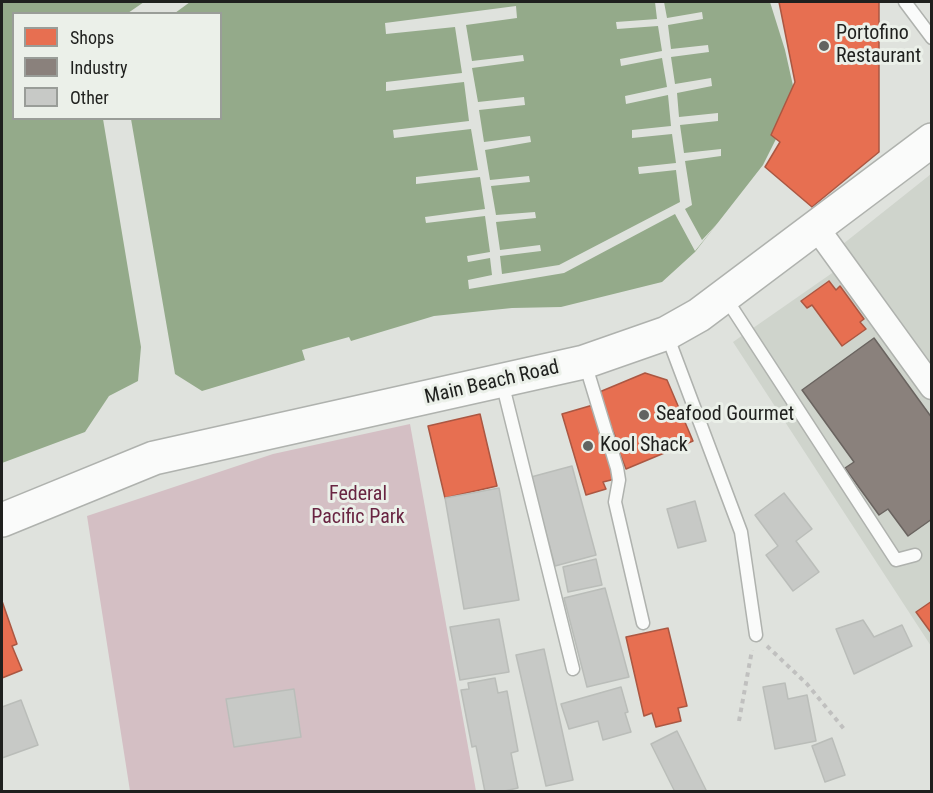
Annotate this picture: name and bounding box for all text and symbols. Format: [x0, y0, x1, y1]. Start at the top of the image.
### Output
legend [12, 12, 222, 120]
place label: Portofino Restaurant [836, 22, 921, 69]
text: Shops [70, 27, 114, 48]
marker: Portofino Restaurant [817, 39, 831, 53]
text: Industry [70, 57, 128, 78]
text: Other [70, 87, 109, 108]
street label: Main Beach Road [423, 356, 561, 410]
place label: Seafood Gourmet [656, 403, 794, 427]
marker: Seafood Gourmet [637, 408, 651, 422]
place label: Kool Shack [600, 434, 688, 458]
marker: Kool Shack [581, 439, 595, 453]
park label: Federal Pacific Park [311, 483, 405, 530]

